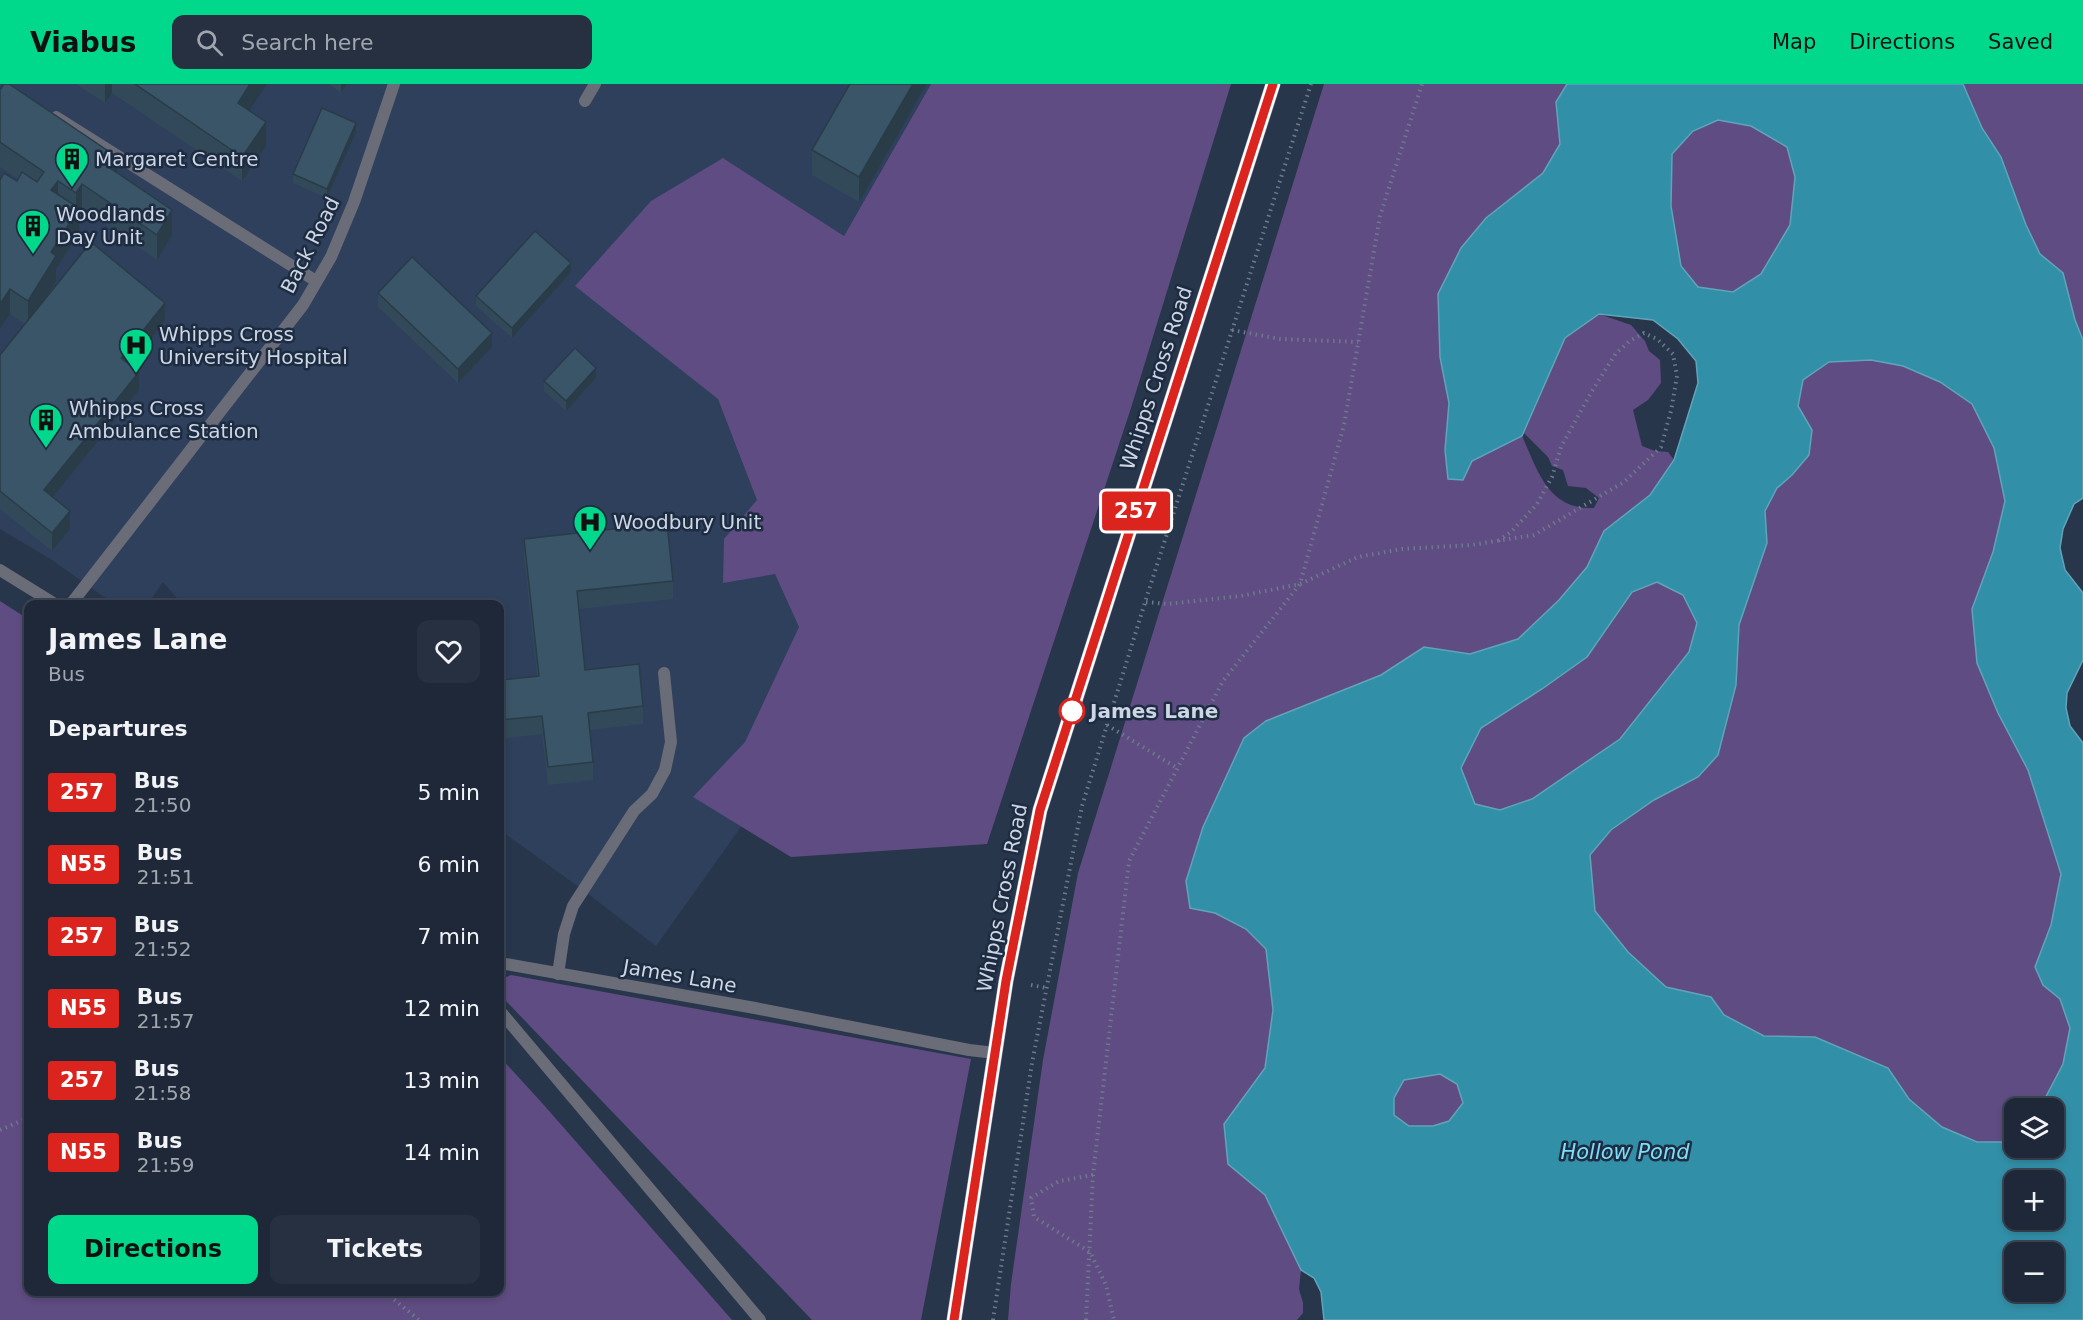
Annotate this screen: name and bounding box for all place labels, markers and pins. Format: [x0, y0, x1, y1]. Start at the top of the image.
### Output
building icon: Margaret Centre [54, 141, 90, 188]
place label: Margaret Centre [95, 147, 259, 171]
place label: Woodlands Day Unit [56, 202, 165, 249]
building icon: Woodlands Day Unit [15, 208, 51, 255]
place label: Whipps Cross University Hospital [159, 322, 348, 369]
hospital icon: Whipps Cross University Hospital [118, 327, 154, 374]
place label: Whipps Cross Ambulance Station [69, 396, 259, 443]
building icon: Whipps Cross Ambulance Station [28, 402, 64, 449]
hospital icon: Woodbury Unit [572, 504, 608, 551]
place label: Woodbury Unit [613, 510, 761, 534]
marker: James Lane [1059, 698, 1085, 724]
place label: James Lane [1088, 699, 1218, 723]

